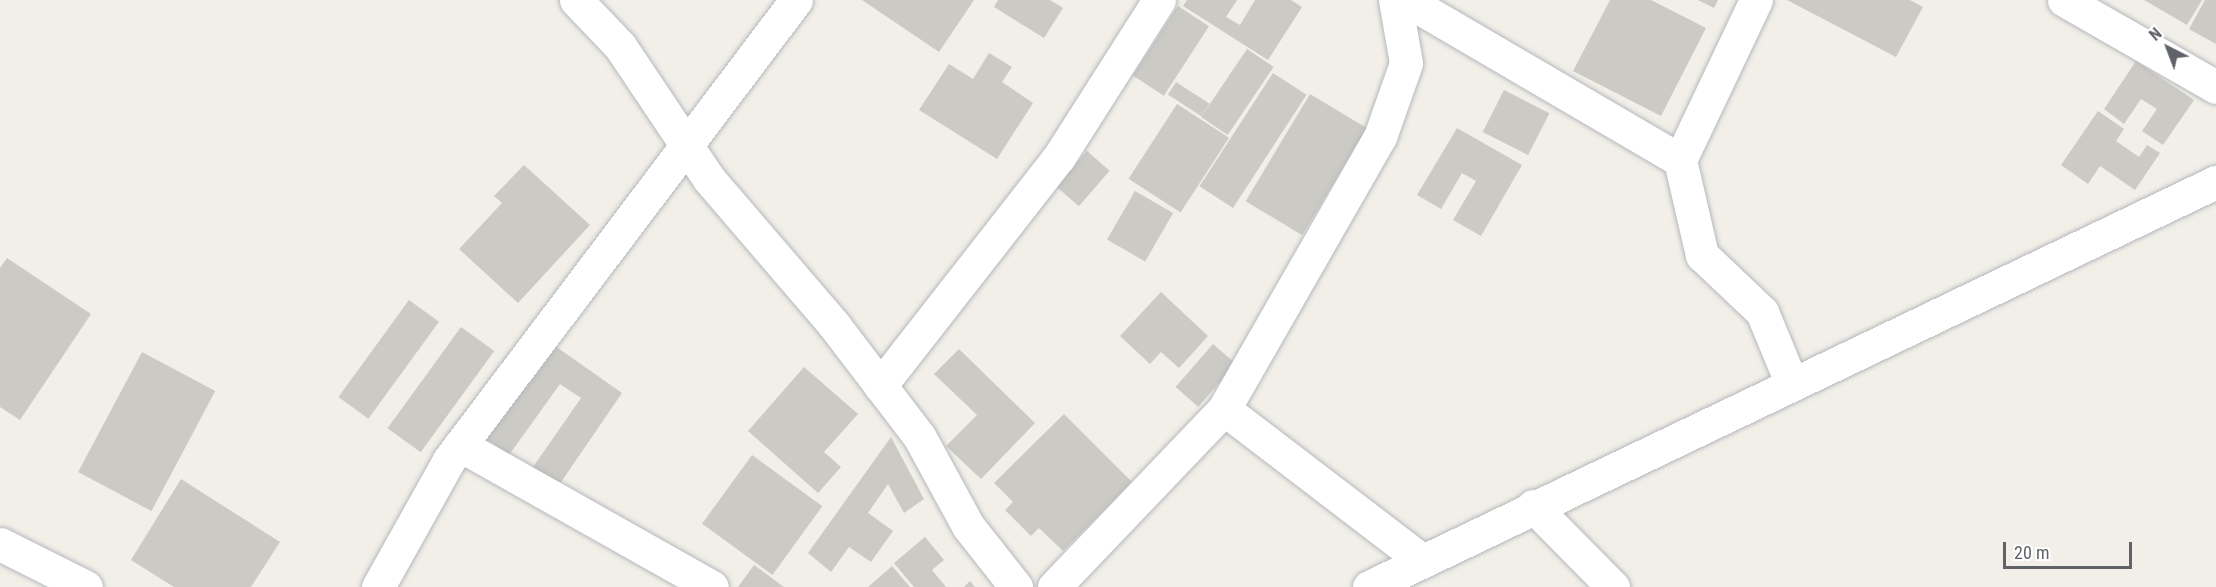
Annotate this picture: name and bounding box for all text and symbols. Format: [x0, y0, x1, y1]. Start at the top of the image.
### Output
north arrow [2138, 18, 2198, 78]
text: N [2146, 24, 2166, 45]
scale bar [2006, 530, 2135, 568]
text: 20 m [2014, 542, 2049, 563]

